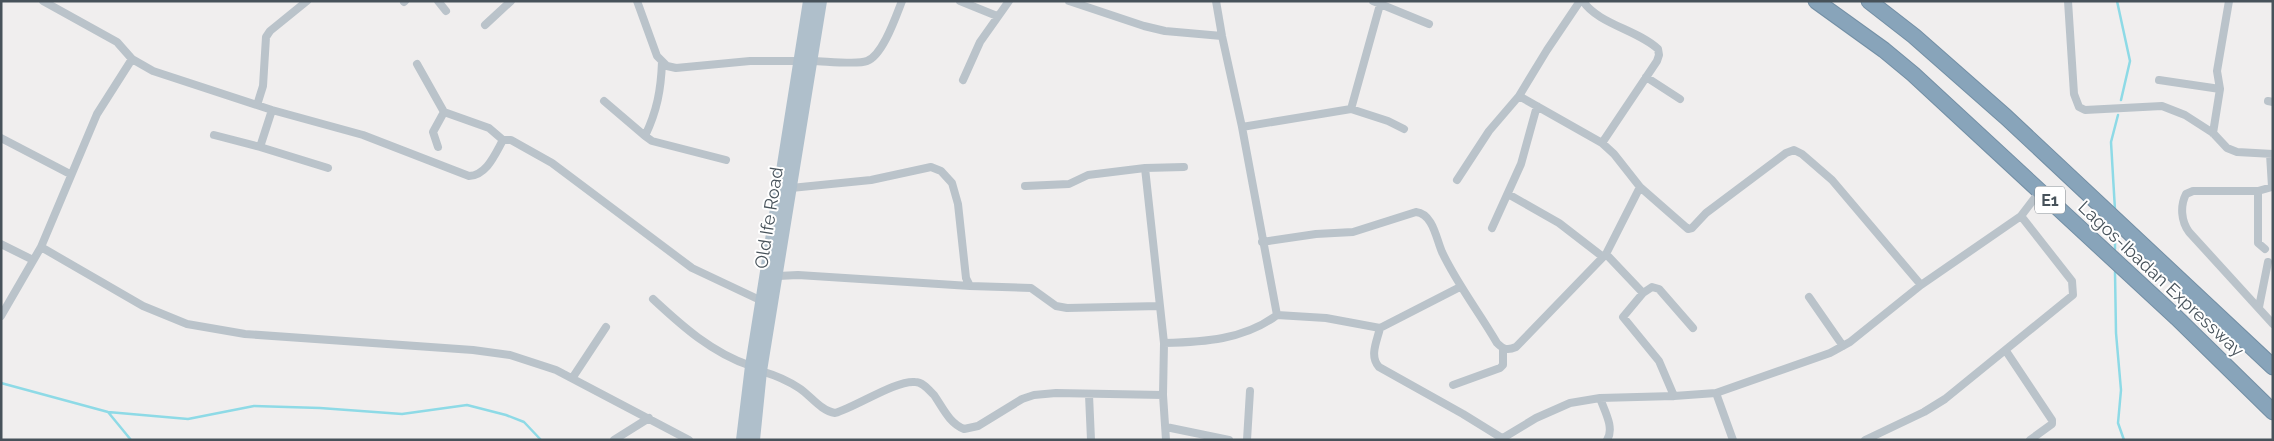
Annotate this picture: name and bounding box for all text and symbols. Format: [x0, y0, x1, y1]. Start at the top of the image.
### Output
street label: Old Ife Road [750, 166, 787, 270]
road number: E1 [2035, 186, 2065, 214]
street label: Lagos-Ibadan Expressway [2074, 196, 2249, 361]

